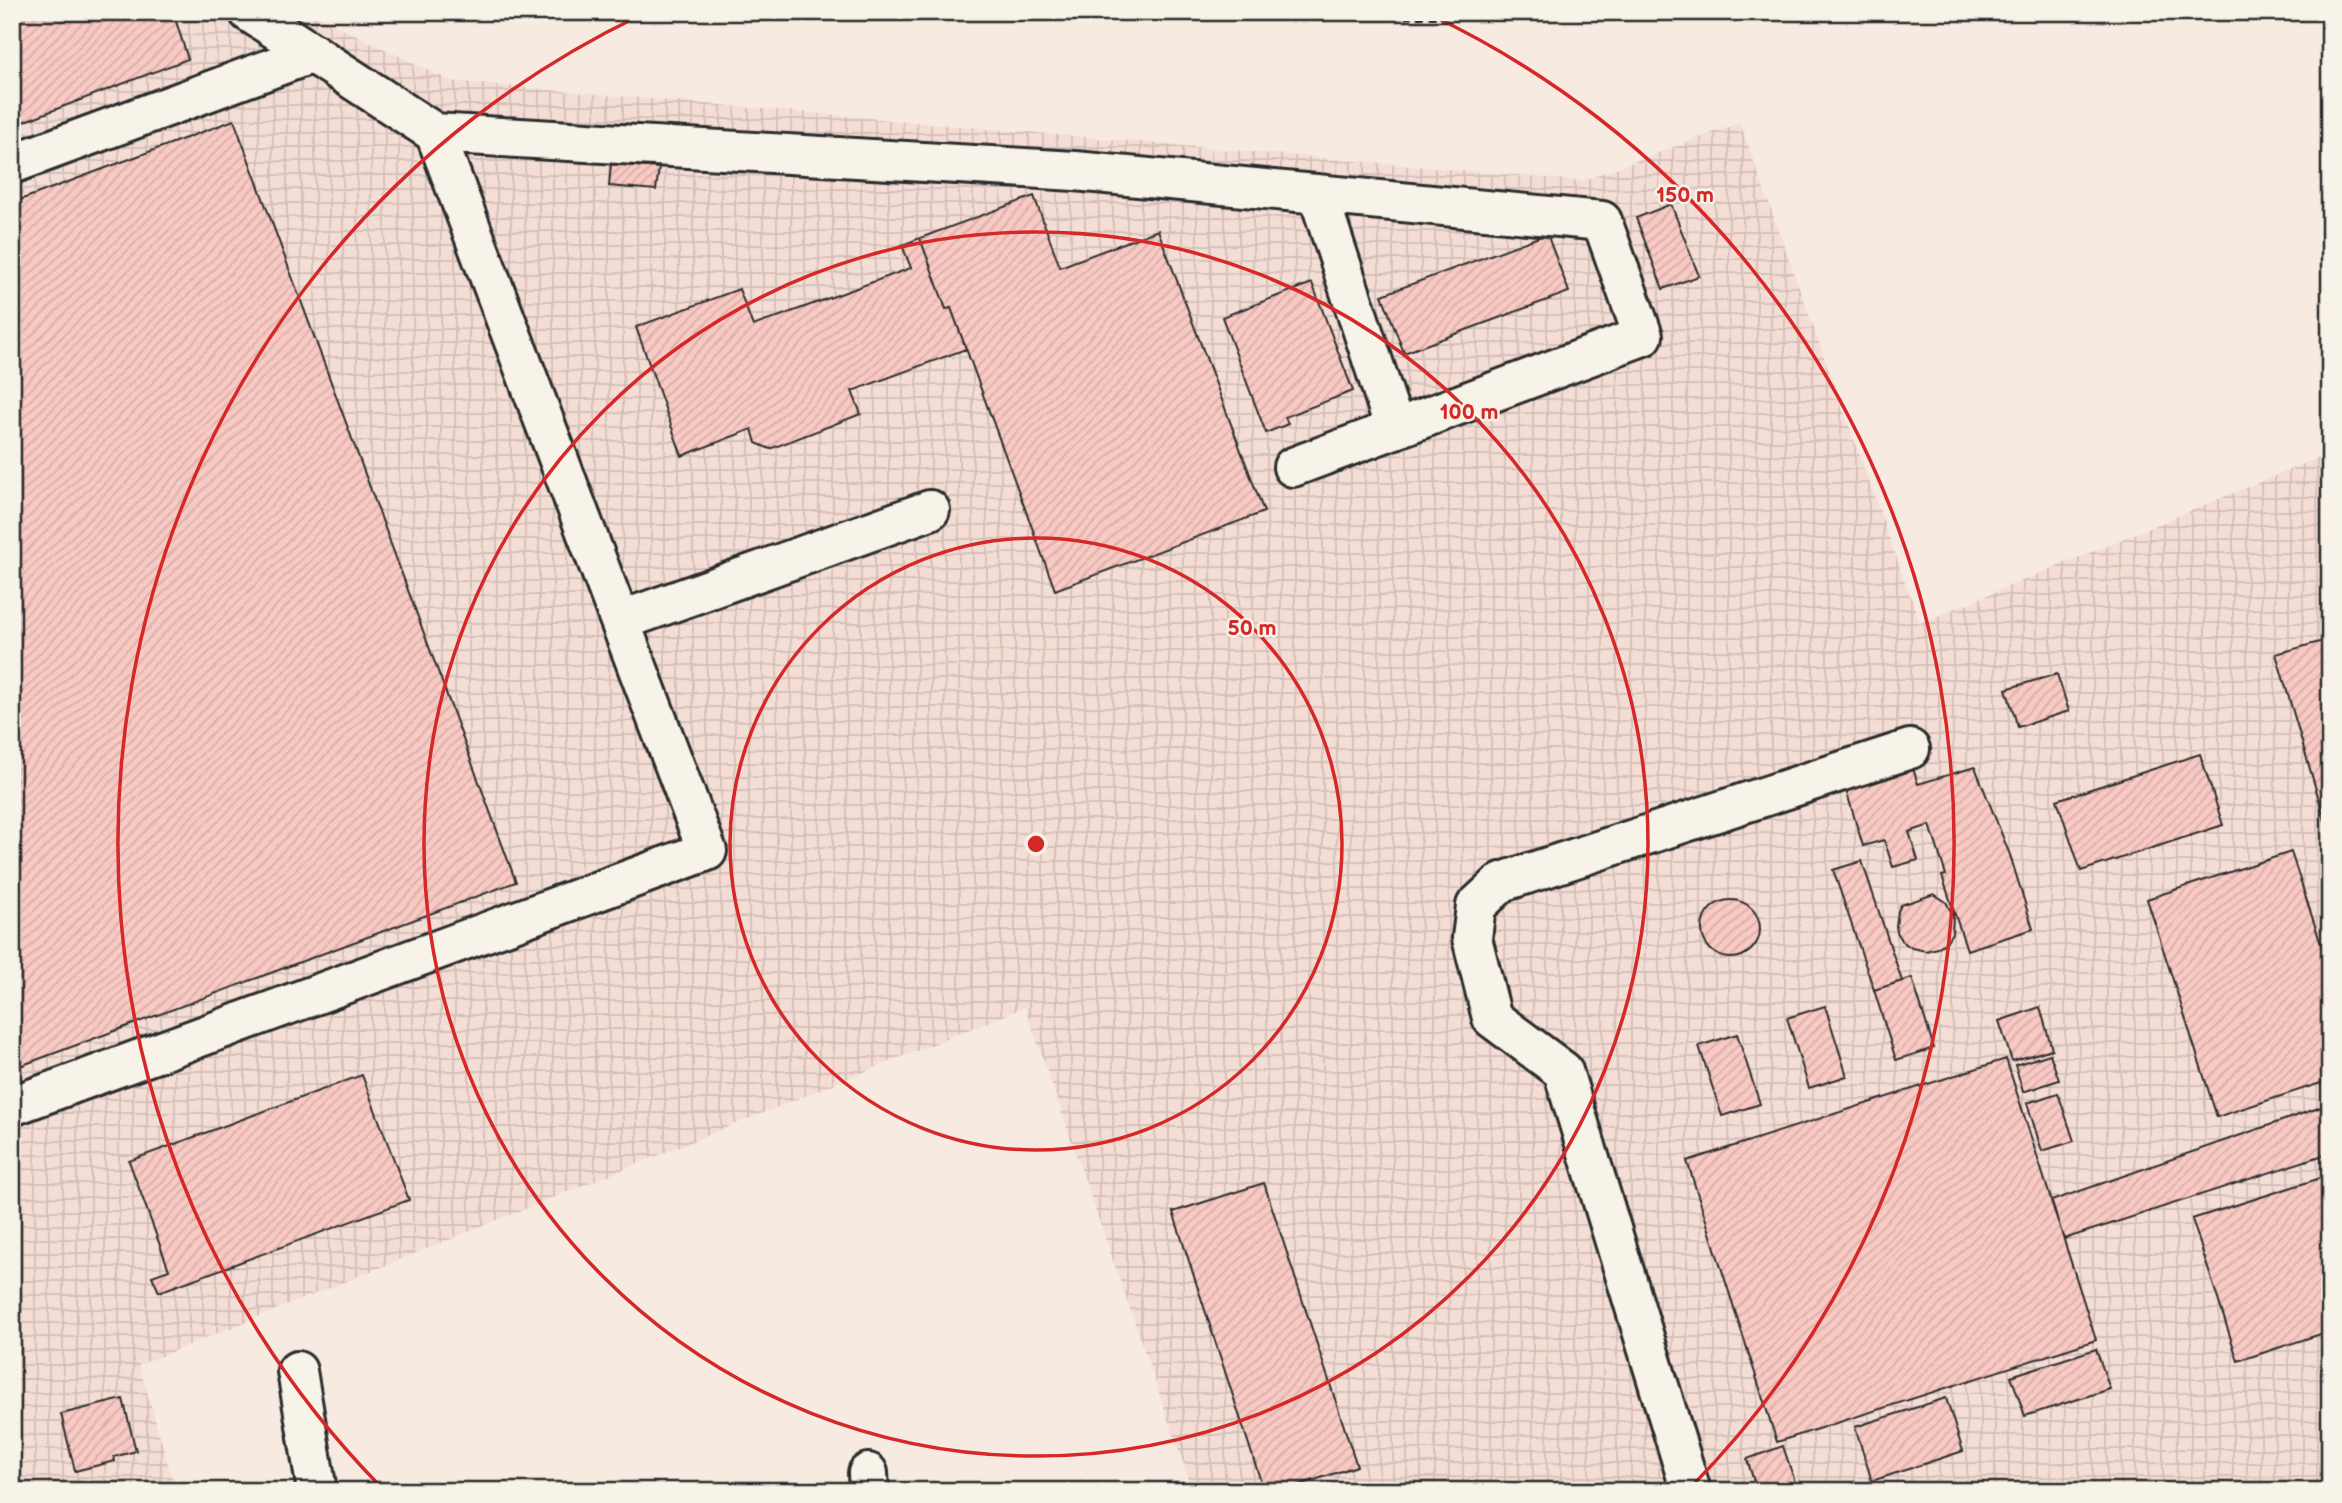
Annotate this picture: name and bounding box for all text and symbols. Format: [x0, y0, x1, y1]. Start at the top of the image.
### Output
text: 150 m [1656, 183, 1714, 208]
text: 100 m [1440, 400, 1498, 425]
text: 50 m [1228, 616, 1276, 641]
centre of rings [1024, 832, 1048, 856]

